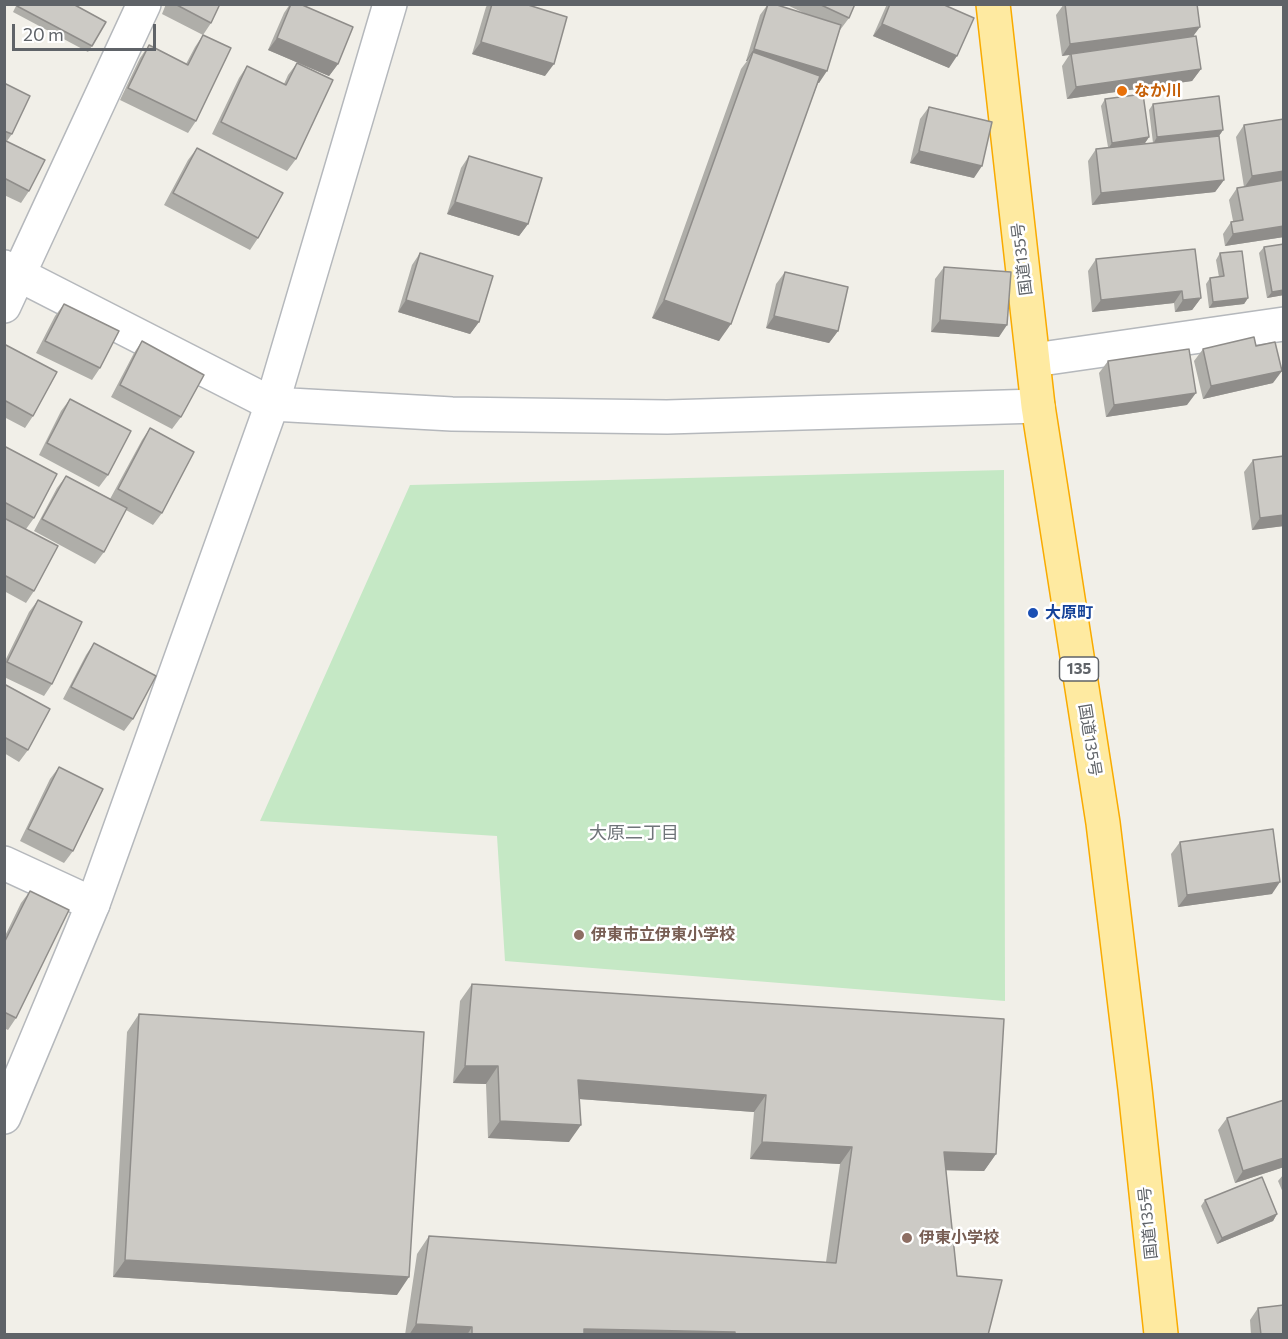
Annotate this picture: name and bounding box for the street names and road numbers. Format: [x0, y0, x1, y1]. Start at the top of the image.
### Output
street label: 国道135号 [1008, 222, 1036, 296]
road number: 135 [1060, 657, 1098, 681]
street label: 国道135号 [1075, 702, 1105, 778]
street label: 国道135号 [1135, 1186, 1161, 1260]

